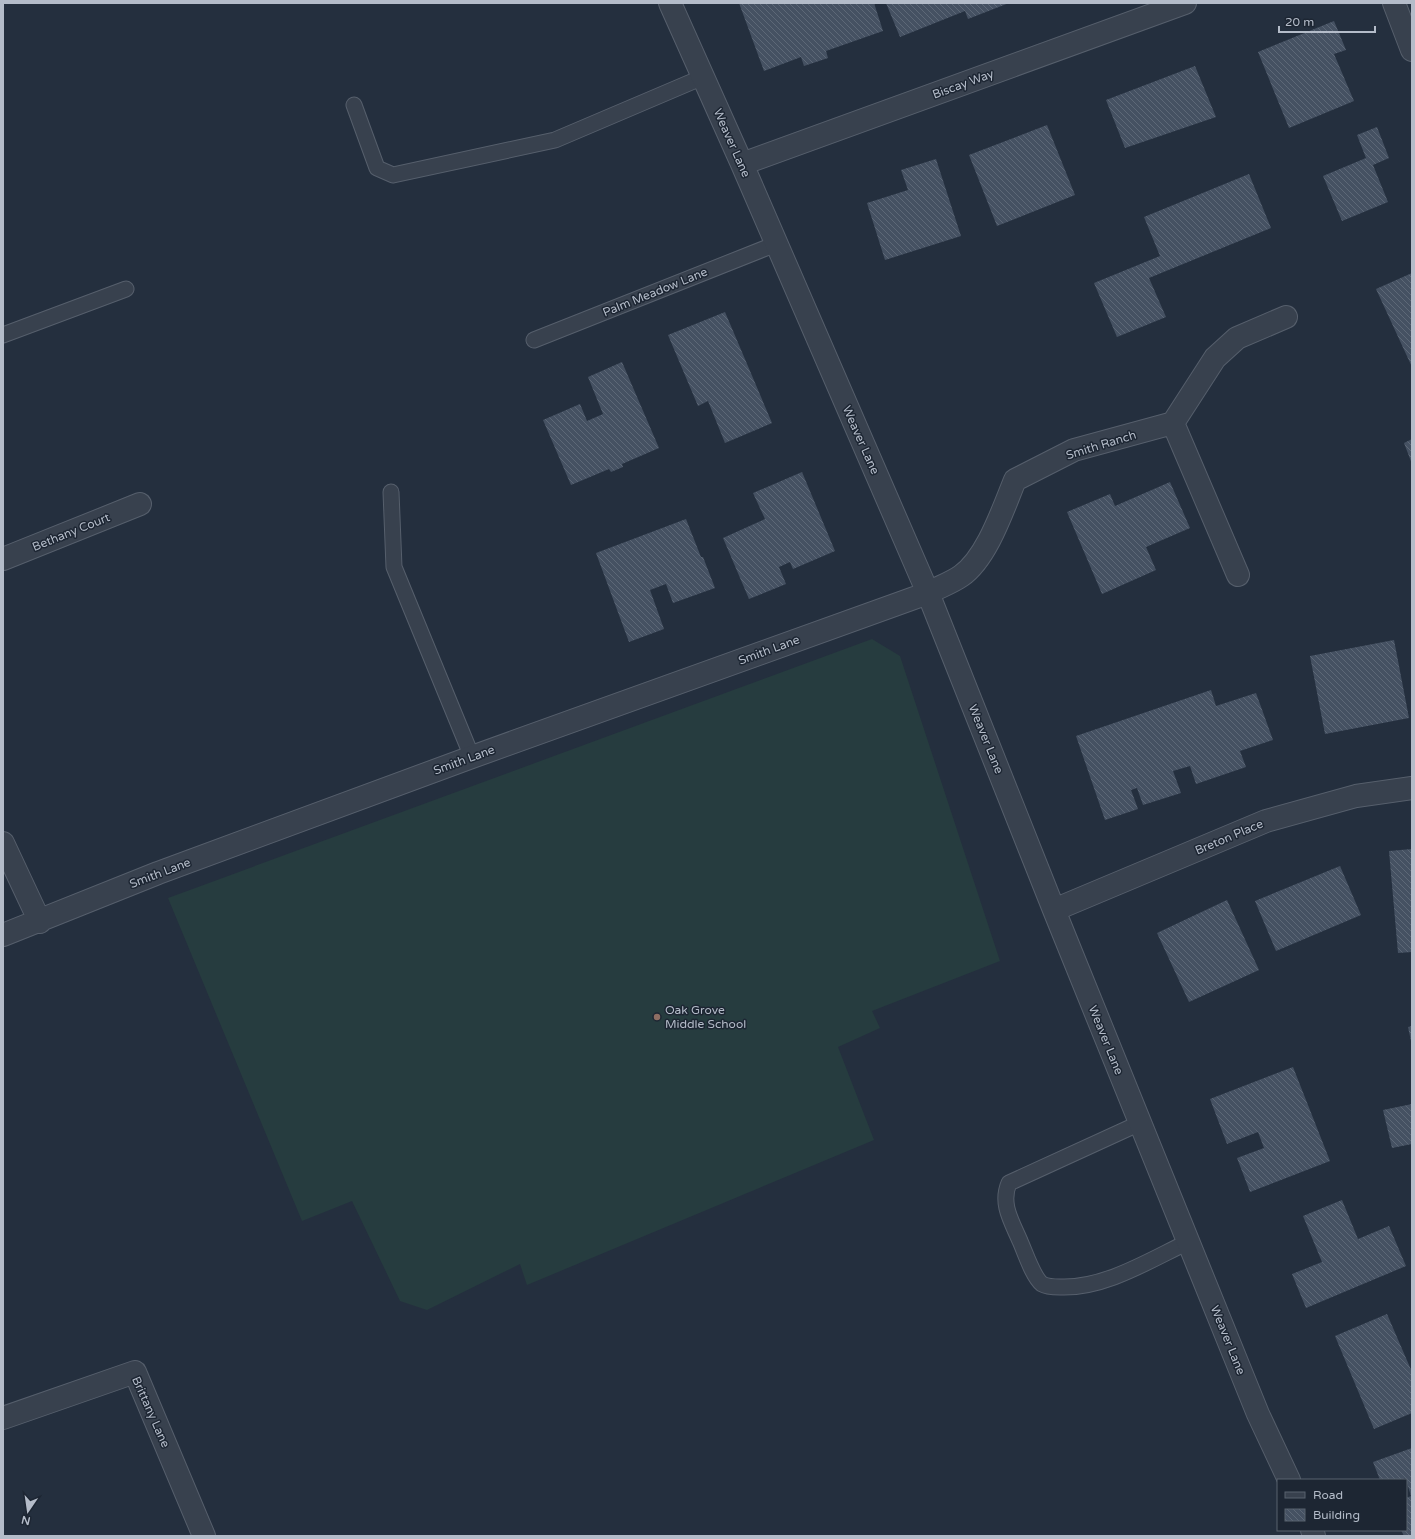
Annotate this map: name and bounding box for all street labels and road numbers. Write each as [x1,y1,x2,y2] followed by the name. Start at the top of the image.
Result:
[930,66,996,102] street label: Biscay Way
[711,107,753,180] street label: Weaver Lane
[601,265,710,319] street label: Palm Meadow Lane
[840,404,882,477] street label: Weaver Lane
[1064,428,1138,462] street label: Smith Ranch
[30,510,112,554] street label: Bethany Court
[736,632,802,668] street label: Smith Lane
[966,702,1006,776] street label: Weaver Lane
[431,742,497,778] street label: Smith Lane
[1193,816,1265,858] street label: Breton Place
[128,855,193,891] street label: Smith Lane
[1086,1003,1126,1077] street label: Weaver Lane
[1208,1303,1248,1377] street label: Weaver Lane
[129,1374,173,1450] street label: Brittany Lane

